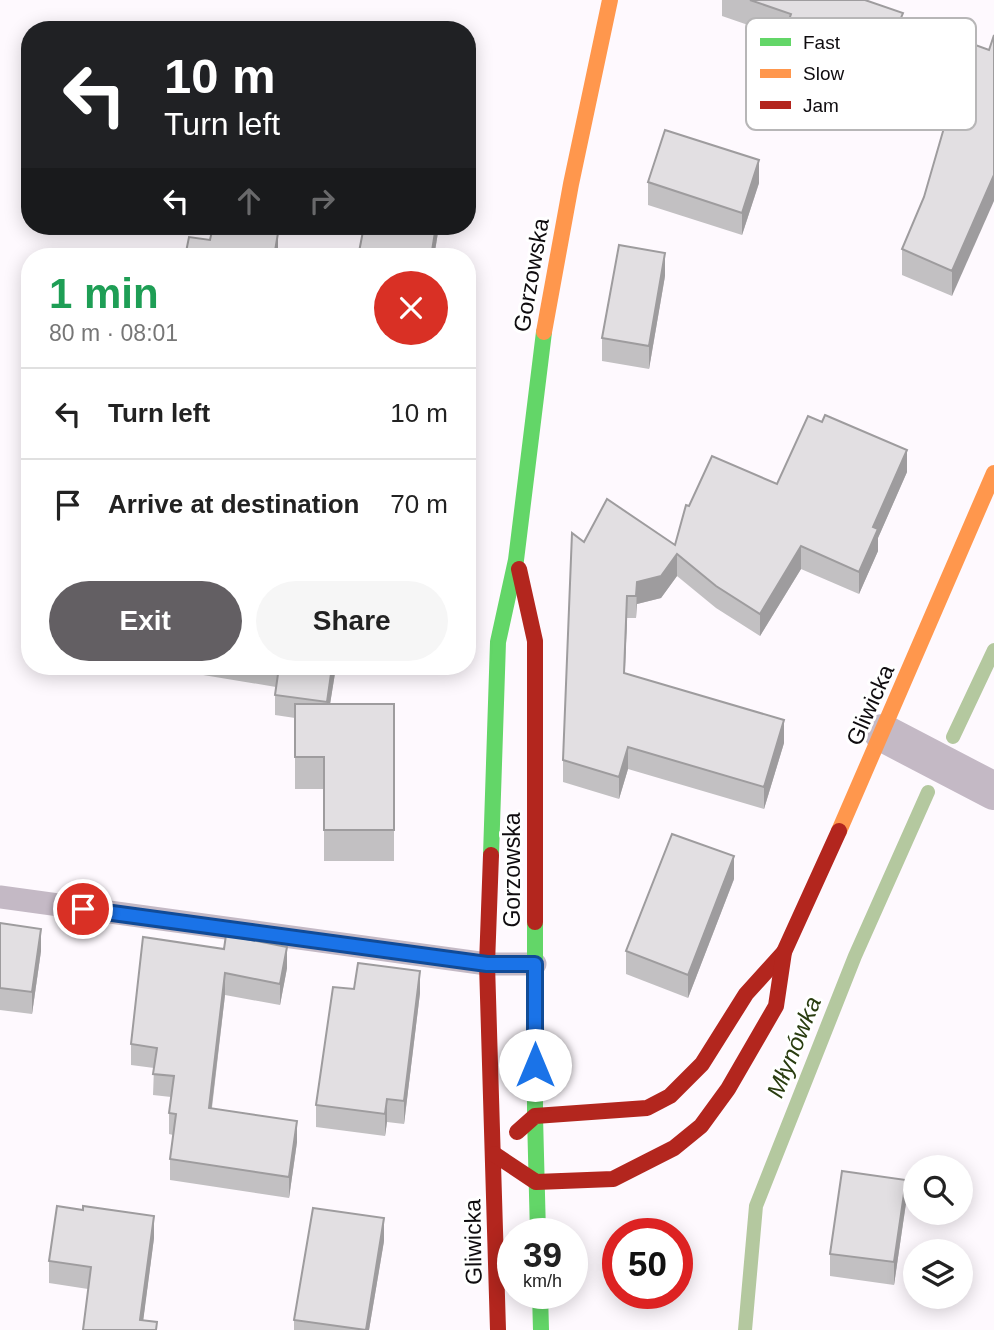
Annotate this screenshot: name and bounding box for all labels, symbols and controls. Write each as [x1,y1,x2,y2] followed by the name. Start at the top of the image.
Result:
[746,18,976,130] legend
[803,32,841,53] text: Fast
[49,49,140,140] icon: left
[164,49,276,103] text: 10 m
[803,63,844,84] text: Slow
[803,95,839,116] text: Jam
[164,106,280,142] text: Turn left
[157,182,195,220] icon: left
[230,182,268,220] icon: ahead
[303,182,341,220] icon: right
[508,216,554,334] street label: Gorzowska
[49,270,159,317] text: 1 min
[374,271,448,345] button: close
[49,320,178,346] text: 80 m · 08:01
[49,395,87,433] icon: left
[108,398,210,428] text: Turn left
[390,398,448,428] text: 10 m
[49,486,87,524] icon: arrive
[108,489,359,519] text: Arrive at destination
[390,489,448,519] text: 70 m
[49,581,242,661] button: Exit
[256,581,448,661] button: Share
[841,660,899,749] street label: Gliwicka
[499,812,525,928] street label: Gorzowska
[53,879,113,939] pin
[64,890,102,928] icon: arrive
[761,992,826,1101] water label: Młynówka
[498,1028,572,1102] position arrow
[903,1155,973,1309] map controls
[903,1155,973,1225] button: search
[459,1199,487,1285] street label: Gliwicka
[602,1218,693,1309] speed limit sign: 50
[523,1235,562,1274] text: 39
[903,1239,973,1309] button: layers
[523,1271,562,1291] text: km/h

